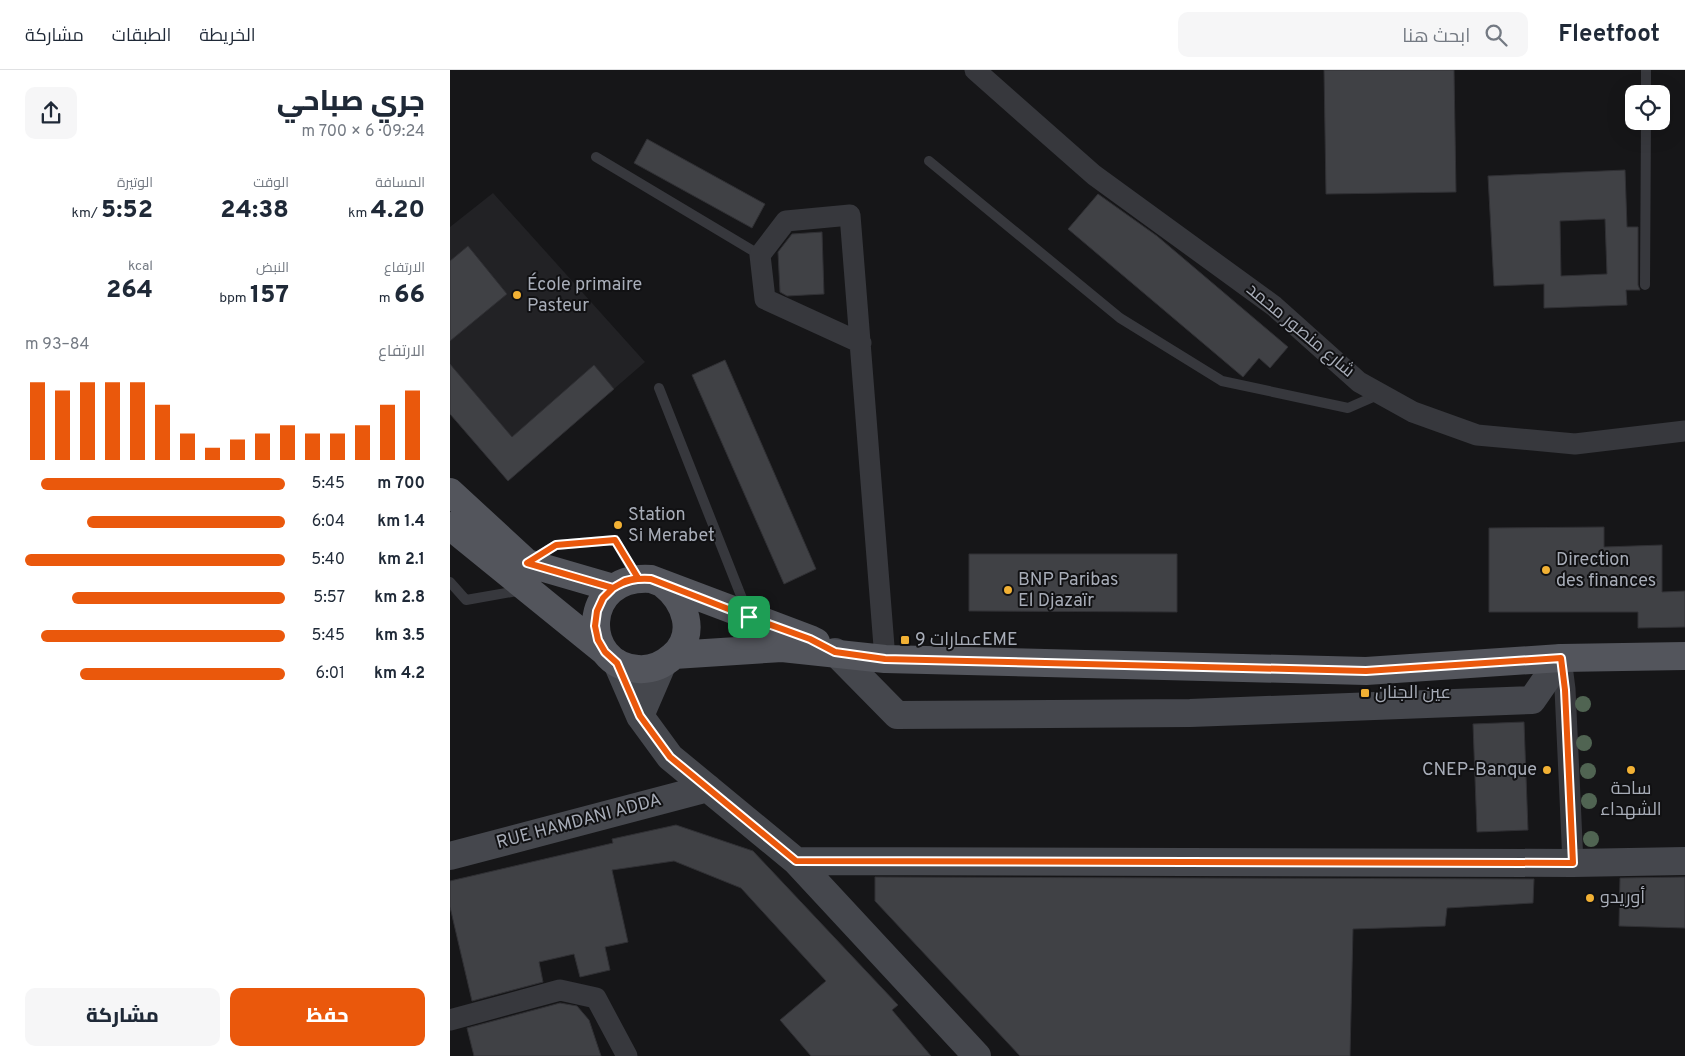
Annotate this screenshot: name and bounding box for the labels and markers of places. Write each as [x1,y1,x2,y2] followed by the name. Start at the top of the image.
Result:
[527,272,642,318] place label: École primaire Pasteur
[511,289,523,301] marker: École primaire Pasteur
[628,504,715,548] place label: Station Si Merabet
[612,519,624,531] marker: Station Si Merabet
[1556,549,1656,593] place label: Direction des finances
[1540,564,1552,576] marker: Direction des finances
[1018,569,1118,613] place label: BNP Paribas El Djazaïr
[1002,584,1014,596] marker: BNP Paribas El Djazaïr
[728,596,770,638] pin
[915,629,1018,652] place label: عمارات 9EME
[899,634,911,646] marker: عمارات 9EME
[1375,682,1451,705] place label: عين الجنان
[1359,687,1371,699] marker: عين الجنان
[1422,759,1537,782] place label: CNEP-Banque
[1541,764,1553,776] marker: CNEP-Banque
[1625,764,1637,776] marker: ساحة الشهداء
[1600,778,1662,822] place label: ساحة الشهداء
[1600,886,1645,910] place label: أوريدو
[1584,892,1596,904] marker: أوريدو

